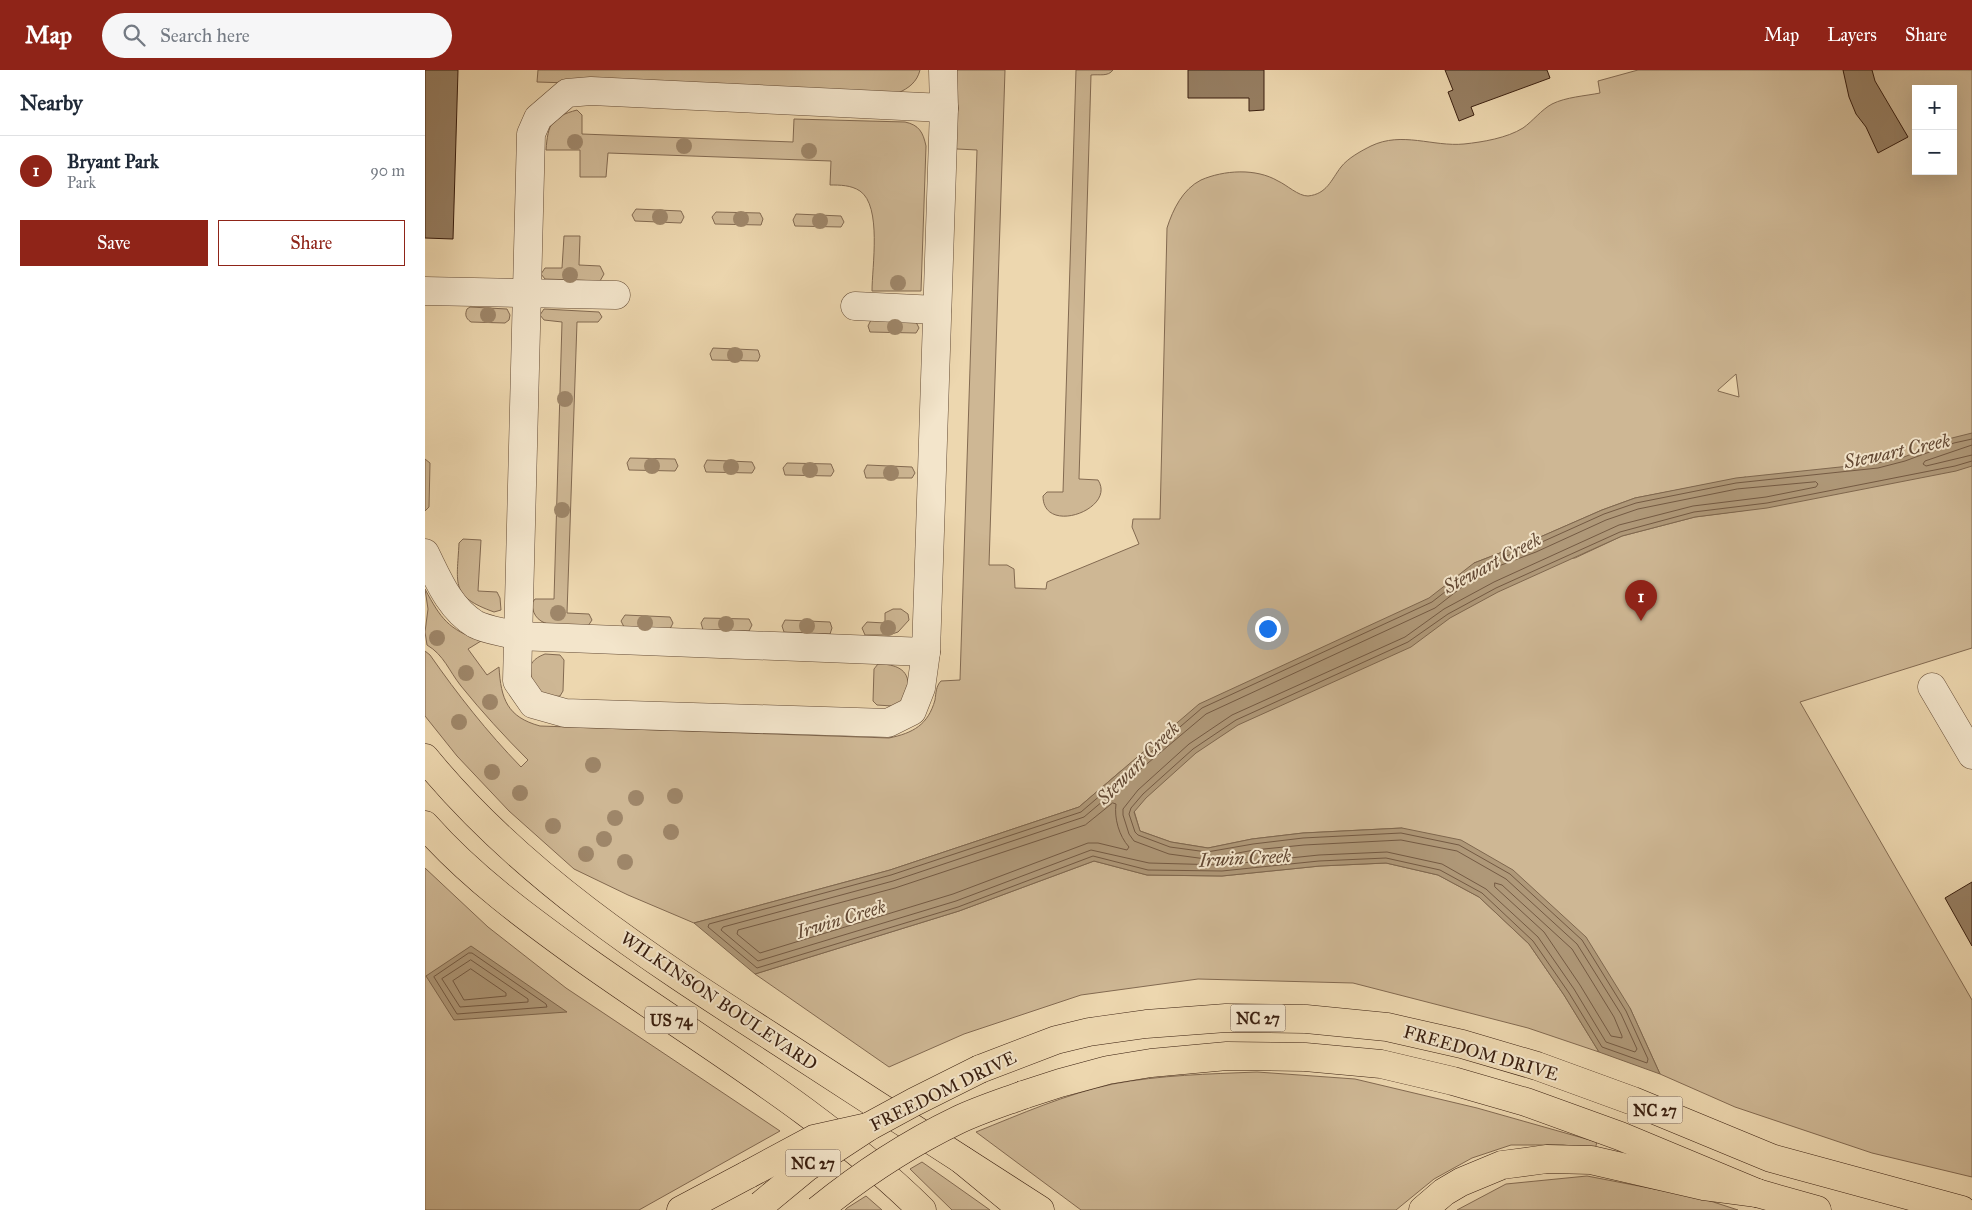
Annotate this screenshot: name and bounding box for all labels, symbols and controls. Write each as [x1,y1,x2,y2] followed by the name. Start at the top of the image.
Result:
[102,13,452,58] search box
[25,20,72,50] text: Map
[120,21,148,49] icon: search
[160,24,250,47] text: Search here
[1764,24,1799,46] text: Map
[1827,24,1877,46] text: Layers
[1905,24,1947,46] text: Share
[1912,85,1957,175] map controls
[1912,85,1957,130] button: +
[20,90,83,116] text: Nearby
[1912,130,1957,175] button: −
[67,150,159,173] text: Bryant Park
[33,161,39,180] text: 1
[370,161,405,180] text: 90 m
[67,173,96,192] text: Park
[20,220,208,266] button: Save
[218,220,405,266] button: Share
[1841,428,1953,474] water label: Stewart Creek
[1438,527,1546,599] water label: Stewart Creek
[1625,580,1657,621] pin: 1
[1255,616,1281,642] your location
[1091,716,1185,810] water label: Stewart Creek
[1197,844,1292,872] water label: Irwin Creek
[792,894,889,944] water label: Irwin Creek
[616,927,822,1075] street label: WILKINSON BOULEVARD
[1231,1004,1285,1031] road number: NC 27
[645,1006,697,1034] road number: US 74
[1401,1020,1561,1086] street label: FREEDOM DRIVE
[866,1046,1020,1136] street label: FREEDOM DRIVE
[1627,1096,1683,1124] road number: NC 27
[785,1150,841,1176] road number: NC 27

